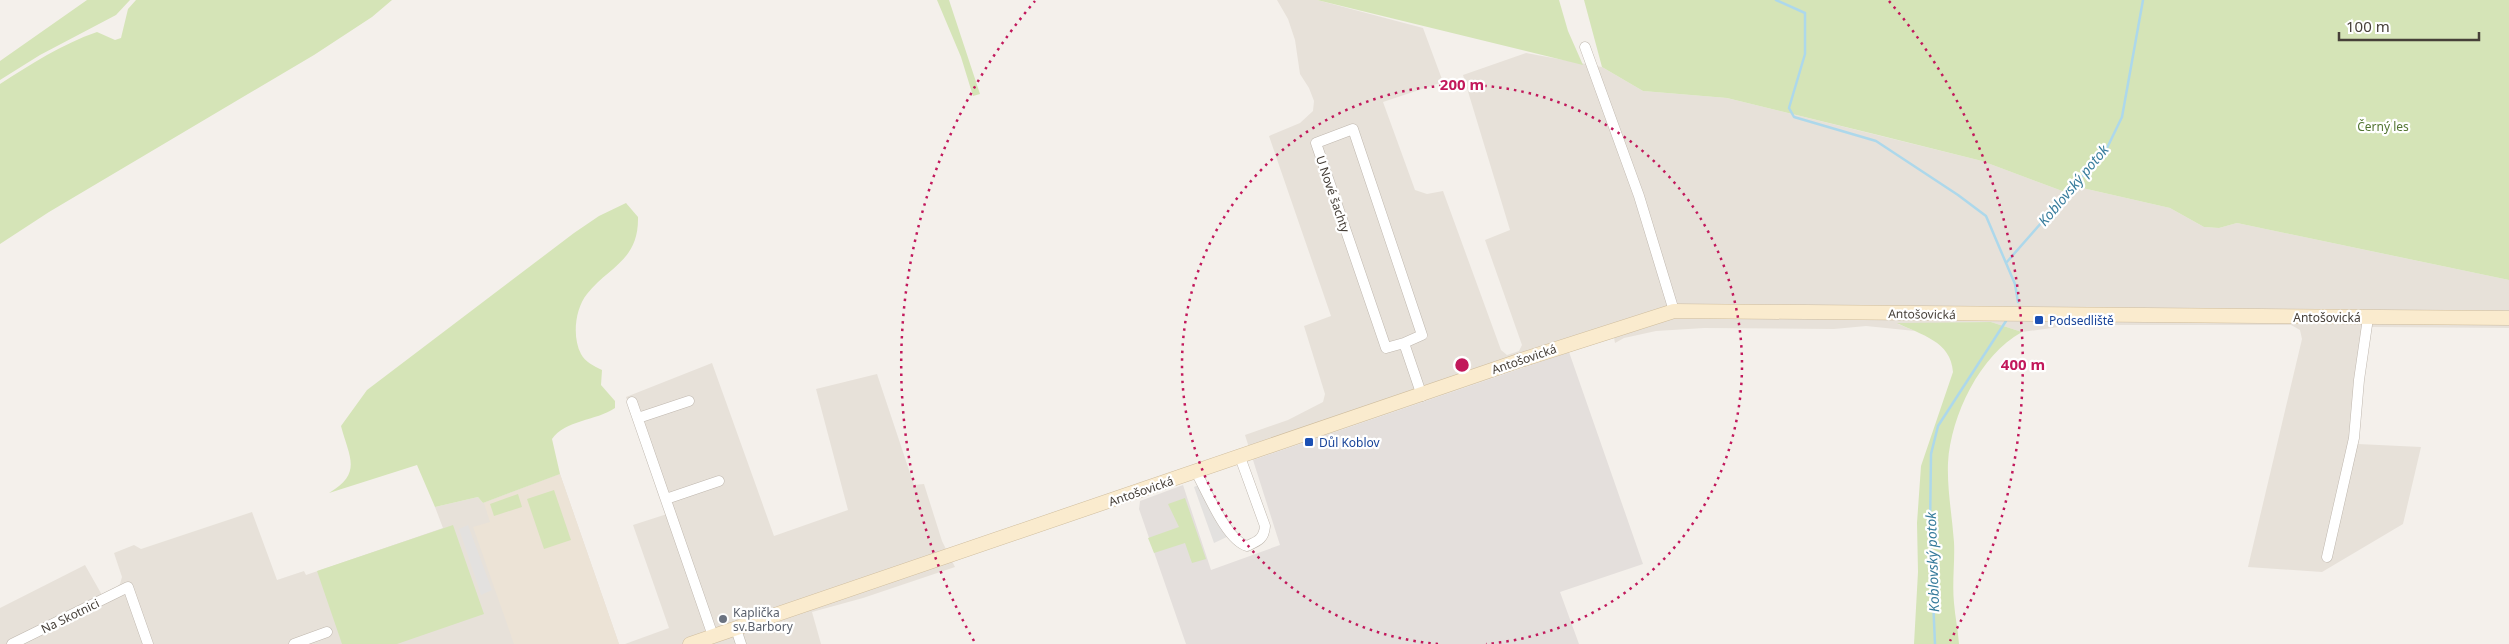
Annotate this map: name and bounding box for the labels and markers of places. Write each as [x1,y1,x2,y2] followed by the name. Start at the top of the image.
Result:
[2049,312,2114,329] place label: Podsedliště
[2033,314,2045,326] marker: Podsedliště
[1453,356,1471,374] centre of rings
[1319,434,1381,451] place label: Důl Koblov
[1303,436,1315,448] marker: Důl Koblov
[733,604,794,635] place label: Kaplička sv.Barbory
[717,613,729,625] marker: Kaplička sv.Barbory

